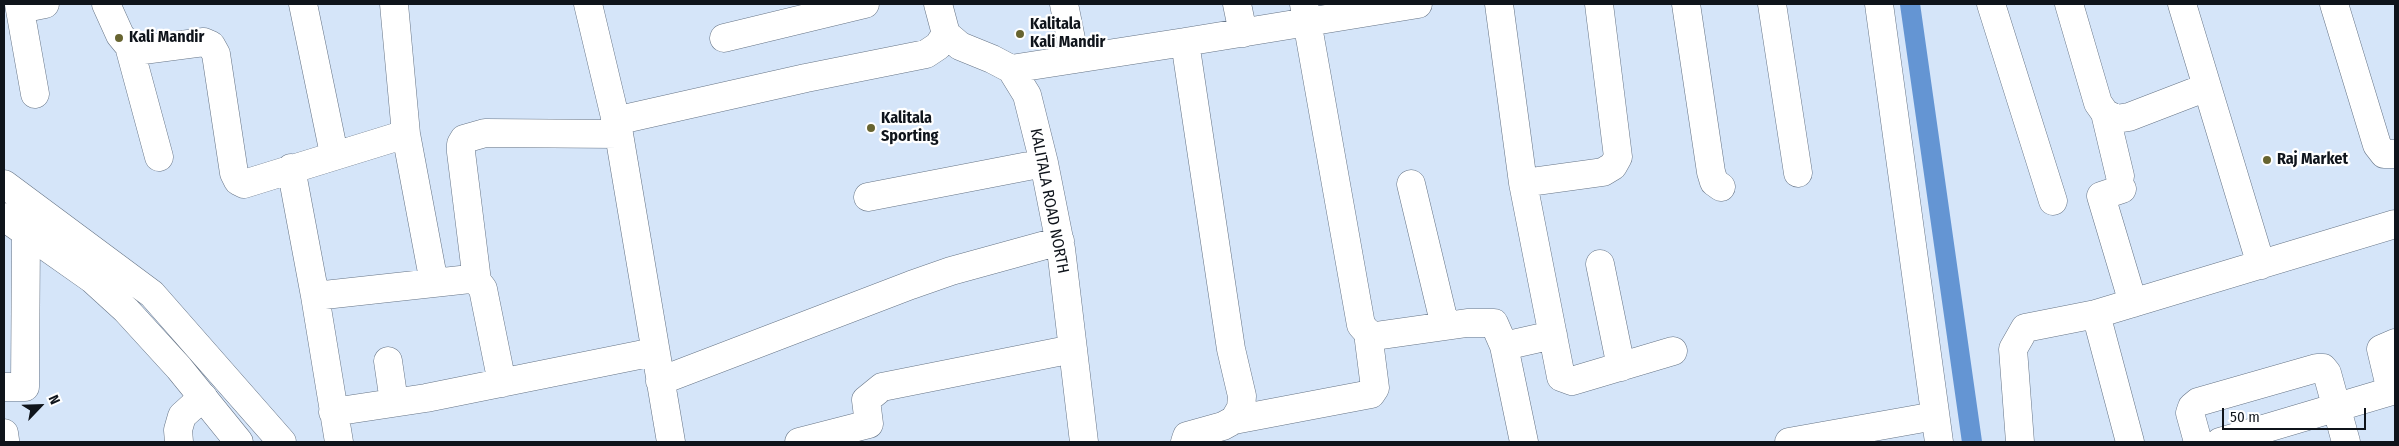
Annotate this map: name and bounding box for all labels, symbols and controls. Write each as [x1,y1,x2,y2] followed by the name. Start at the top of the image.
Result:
[1030,15,1105,53] place label: Kalitala Kali Mandir
[129,28,204,48] place label: Kali Mandir
[1014,28,1026,40] marker: Kalitala Kali Mandir
[113,32,125,44] marker: Kali Mandir
[881,109,939,147] place label: Kalitala Sporting
[865,122,877,134] marker: Kalitala Sporting
[1025,127,1073,275] street label: KALITALA ROAD NORTH
[2277,150,2348,170] place label: Raj Market
[2261,154,2273,166] marker: Raj Market
[15,381,65,431] north arrow
[45,392,64,407] text: N
[2224,398,2368,430] scale bar
[2230,408,2260,426] text: 50 m

